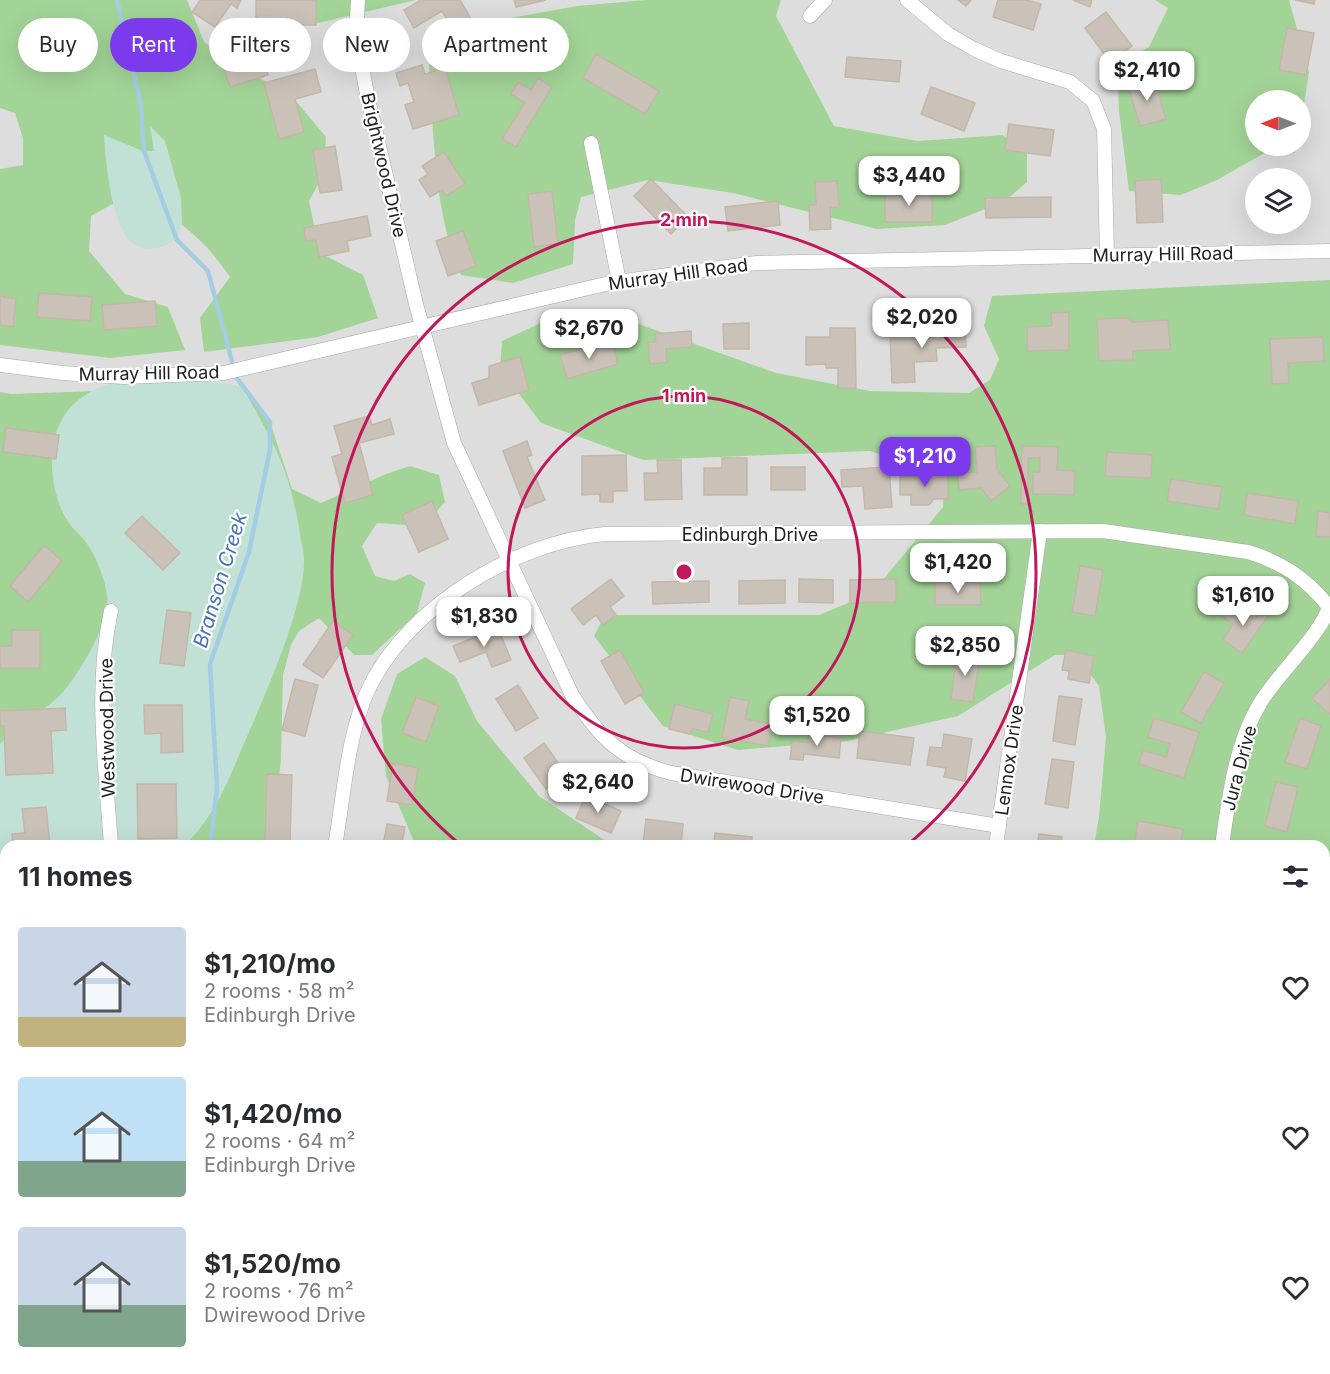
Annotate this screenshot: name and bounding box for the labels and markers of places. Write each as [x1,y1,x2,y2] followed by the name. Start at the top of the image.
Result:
[1098,51,1196,102] pin: $2,410
[860,156,958,207] pin: $3,440
[873,298,971,349] pin: $2,020
[540,309,638,360] pin: $2,670
[876,437,974,488] pin: $1,210
[909,543,1007,594] pin: $1,420
[674,562,694,582] centre of rings
[1194,576,1292,627] pin: $1,610
[435,597,533,648] pin: $1,830
[916,626,1014,677] pin: $2,850
[768,696,866,747] pin: $1,520
[549,763,647,814] pin: $2,640

